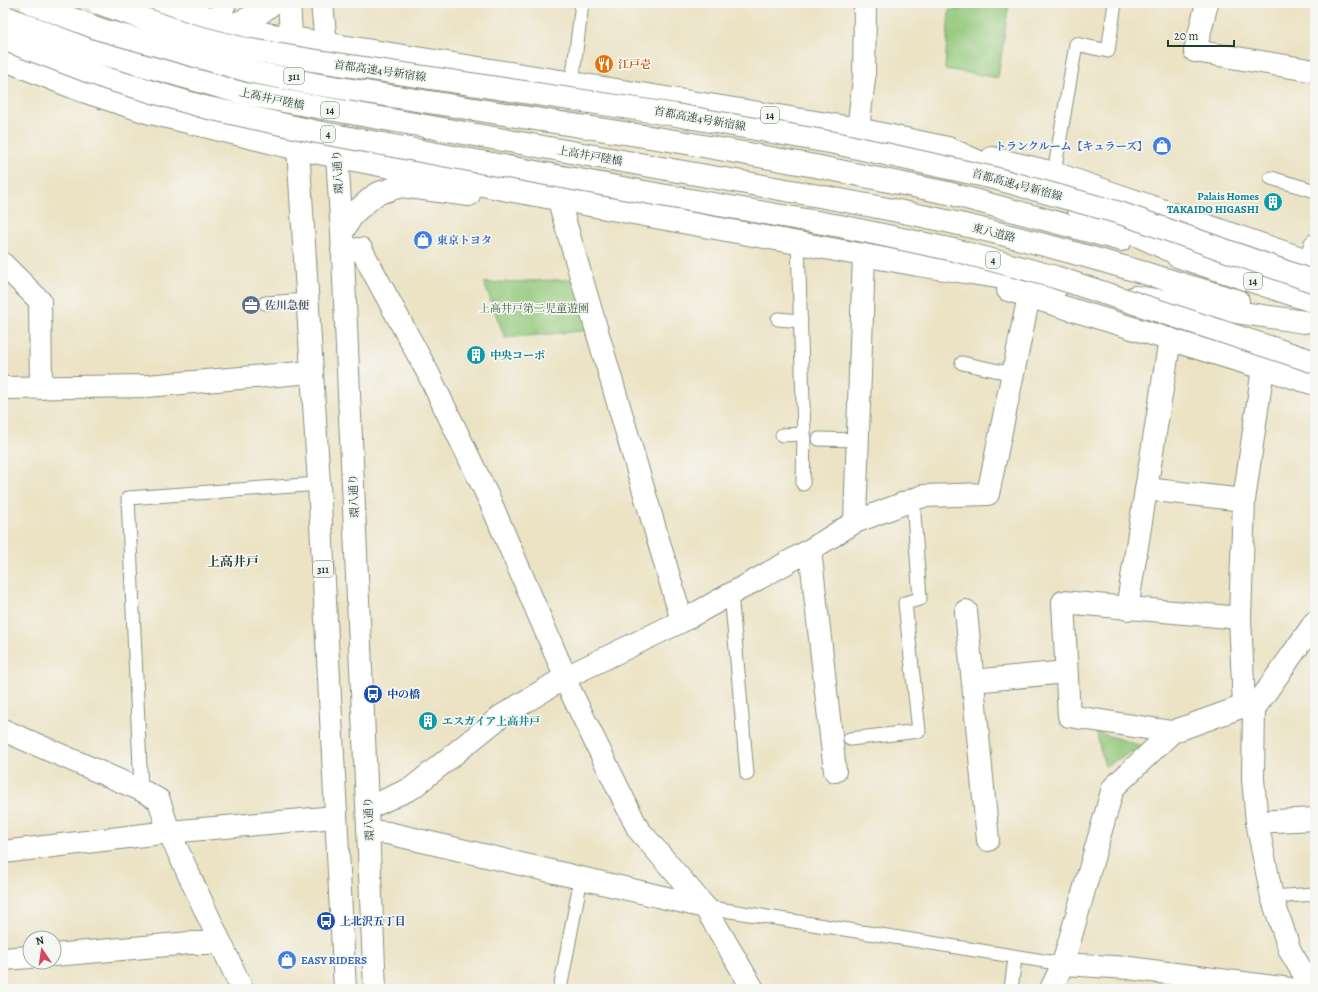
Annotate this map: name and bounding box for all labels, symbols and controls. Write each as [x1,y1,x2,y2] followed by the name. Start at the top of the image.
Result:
[1168,22,1234,48] scale bar
[1174,28,1198,44] text: 20 m
[593,53,615,75] restaurant icon: 江戸壱
[333,57,427,85] street label: 首都高速4号新宿線
[618,57,651,72] place label: 江戸壱
[284,68,304,84] road number: 311
[238,85,306,113] street label: 上高井戸陸橋
[321,102,339,118] road number: 14
[653,104,747,134] street label: 首都高速4号新宿線
[761,107,779,123] road number: 14
[321,126,335,142] road number: 4
[1151,135,1173,157] shop icon: トランクルーム【キュラーズ】
[995,139,1148,154] place label: トランクルーム【キュラーズ】
[556,143,624,169] street label: 上高井戸陸橋
[329,150,347,194] street label: 環八通り
[970,166,1064,204] street label: 首都高速4号新宿線
[1167,189,1260,217] place label: Palais Homes TAKAIDO HIGASHI
[1262,191,1284,213] building icon: Palais Homes TAKAIDO HIGASHI
[971,220,1017,246] street label: 東八道路
[412,229,434,251] shop icon: 東京トヨタ
[437,233,492,248] place label: 東京トヨタ
[986,252,1000,268] road number: 4
[1244,273,1262,289] road number: 14
[240,294,262,316] office icon: 佐川急便
[265,298,309,313] place label: 佐川急便
[479,301,589,316] park label: 上高井戸第二児童遊園
[465,344,487,366] building icon: 中央コーポ
[490,348,545,363] place label: 中央コーポ
[345,474,363,518] street label: 環八通り
[207,553,259,570] district label: 上高井戸
[313,561,333,577] road number: 311
[362,683,384,705] bus stop icon: 中の橋
[387,687,420,702] place label: 中の橋
[417,710,439,732] building icon: エスガイア上高井戸
[442,714,540,729] place label: エスガイア上高井戸
[360,797,378,841] street label: 環八通り
[315,910,337,932] bus stop icon: 上北沢五丁目
[340,914,406,929] place label: 上北沢五丁目
[22,930,62,970] north arrow
[34,933,45,949] text: N
[276,949,298,971] shop icon: EASY RIDERS
[301,953,367,968] place label: EASY RIDERS

